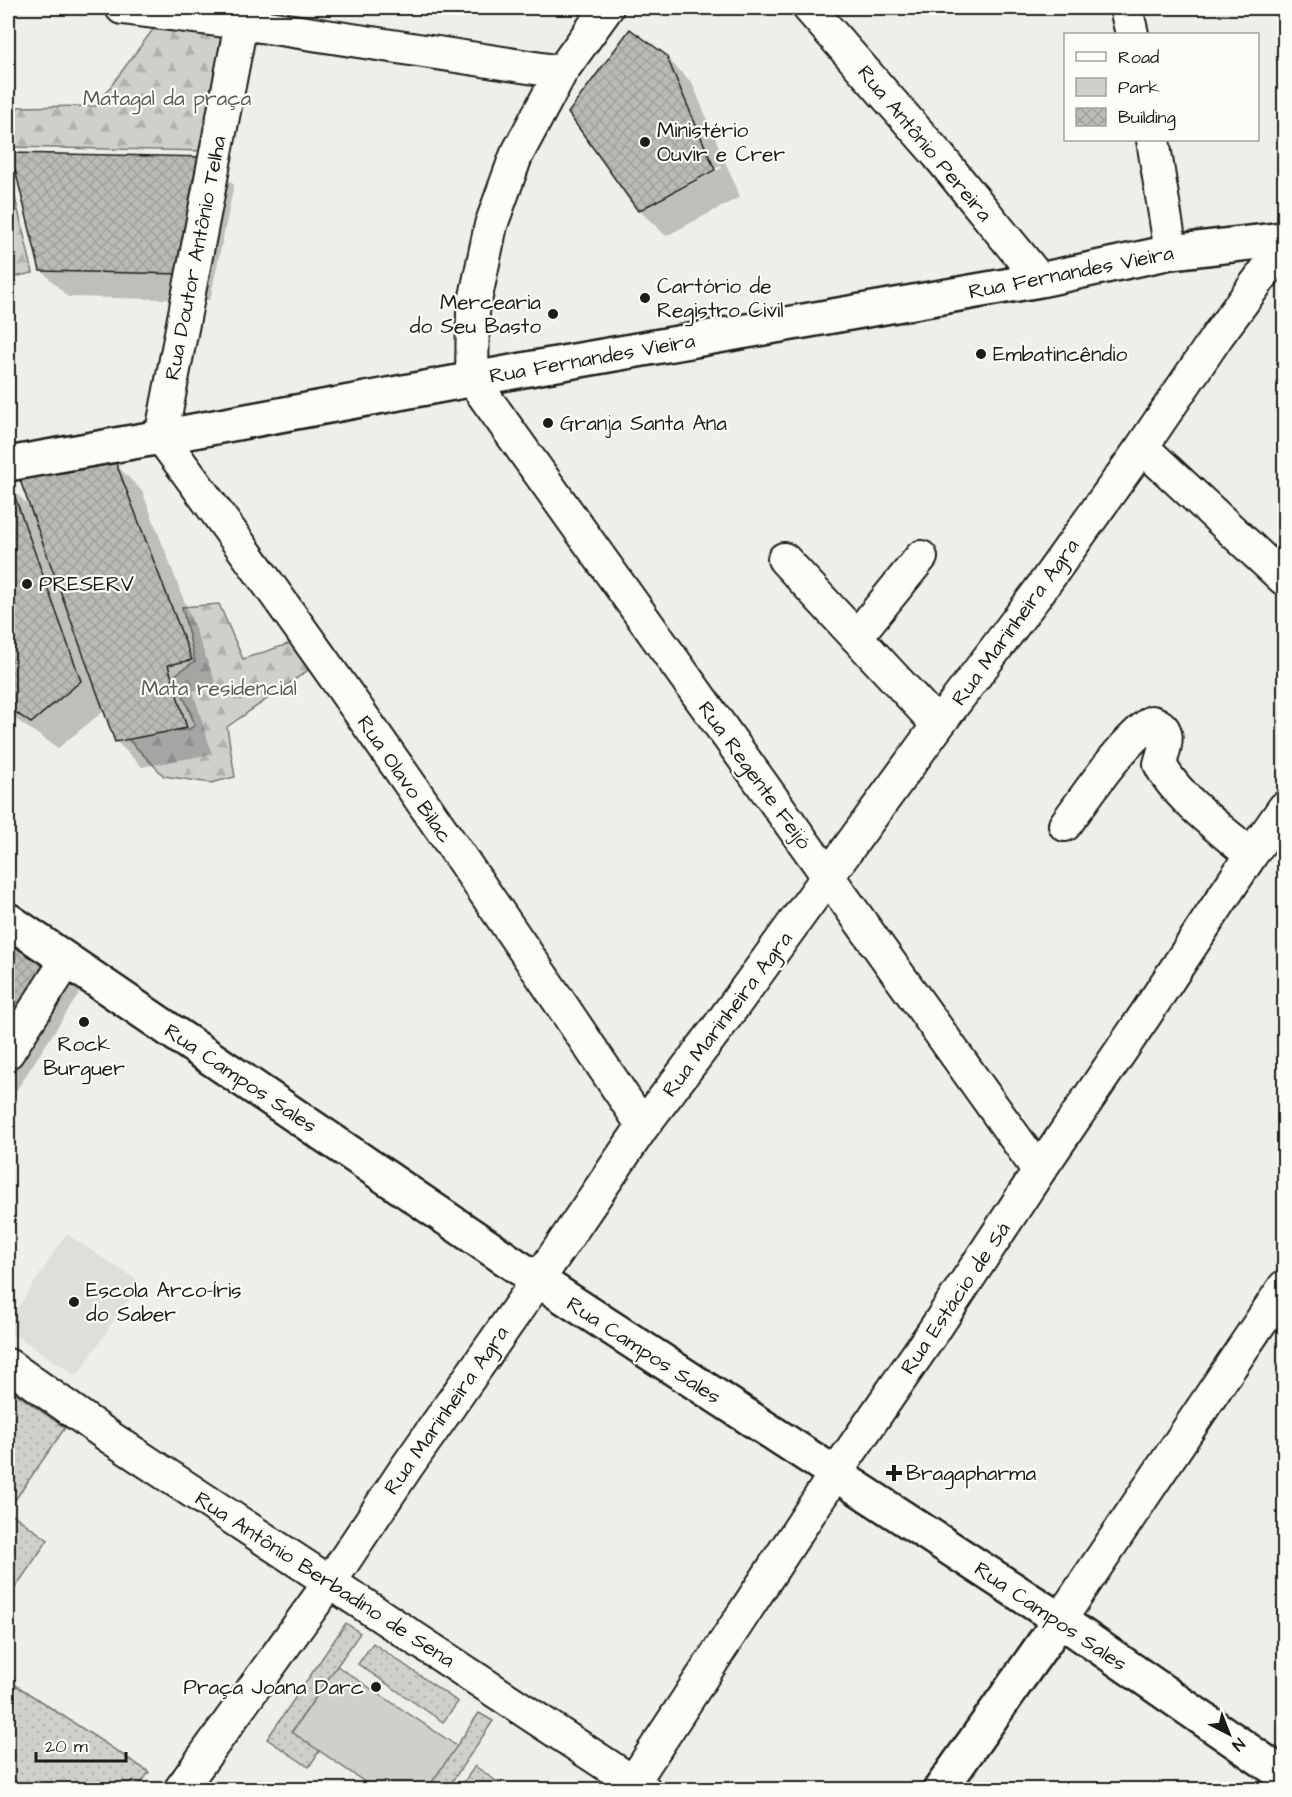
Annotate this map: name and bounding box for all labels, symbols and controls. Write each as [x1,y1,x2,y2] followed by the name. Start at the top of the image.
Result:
[1064,33,1259,141] legend
[1118,45,1159,70] text: Road
[851,59,999,228] street label: Rua Antônio Pereira
[1118,75,1160,100] text: Park
[83,84,251,115] park label: Matagal da praça
[1118,105,1176,131] text: Building
[657,116,785,169] place label: Ministério Ouvir e Crer
[158,133,233,383] street label: Rua Doutor Antônio Telha
[638,135,652,149] marker: Ministério Ouvir e Crer
[966,238,1176,307] street label: Rua Fernandes Vieira
[657,272,784,327] place label: Cartório de Registro Civil
[410,288,541,341] place label: Mercearia do Seu Basto
[638,291,652,305] marker: Cartório de Registro Civil
[546,307,560,321] marker: Mercearia do Seu Basto
[487,326,697,391] street label: Rua Fernandes Vieira
[993,340,1128,369] place label: Embatincêndio
[974,347,988,361] marker: Embatincêndio
[560,409,727,438] place label: Granja Santa Ana
[541,416,555,430] marker: Granja Santa Ana
[945,533,1088,713] street label: Rua Marinheira Agra
[39,570,134,599] place label: PRESERV
[20,577,34,591] marker: PRESERV
[141,674,297,703] park label: Mata residencial
[689,695,818,857] street label: Rua Regente Feijó
[350,710,459,849] street label: Rua Olavo Bilac
[656,925,801,1104] street label: Rua Marinheira Agra
[77,1015,91,1029] marker: Rock Burguer
[158,1016,323,1141] street label: Rua Campos Sales
[43,1030,125,1085] place label: Rock Burguer
[894,1216,1017,1380] street label: Rua Estácio de Sá
[86,1276,242,1329] place label: Escola Arco-Íris do Saber
[560,1290,726,1412] street label: Rua Campos Sales
[67,1295,81,1309] marker: Escola Arco-Íris do Saber
[377,1320,518,1502] street label: Rua Marinheira Agra
[906,1459,1036,1490] place label: Bragapharma
[887,1466,901,1480] marker: Bragapharma
[189,1484,461,1675] street label: Rua Antônio Berbadino de Sena
[968,1554,1133,1679] street label: Rua Campos Sales
[184,1673,364,1702] place label: Praça Joana Darc
[369,1680,383,1694] marker: Praça Joana Darc
[1199,1704,1259,1764] north arrow
[36,1725,126,1763] scale bar
[1227,1733,1249,1756] text: N
[45,1734,88,1759] text: 20 m

